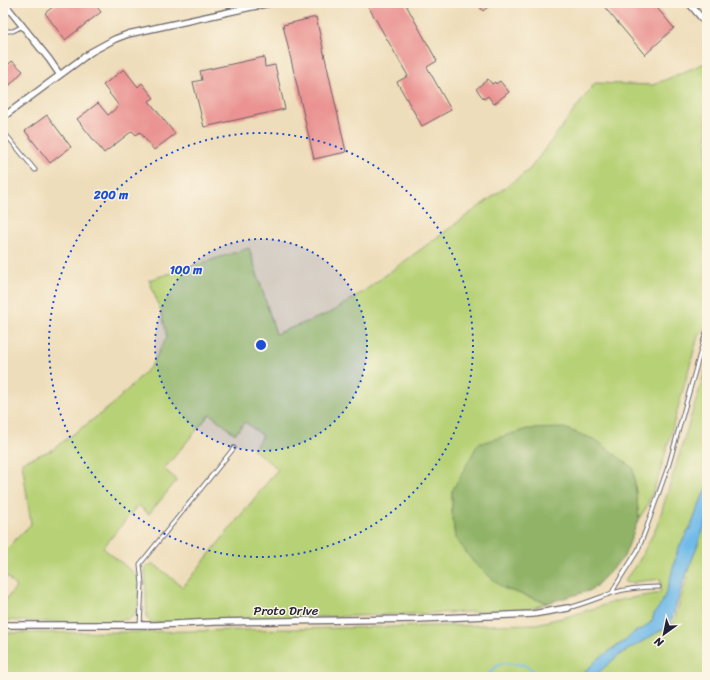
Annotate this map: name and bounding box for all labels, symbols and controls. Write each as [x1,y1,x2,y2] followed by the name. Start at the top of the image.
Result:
[93,184,129,206] text: 200 m
[170,259,203,281] text: 100 m
[254,338,268,352] centre of rings
[254,599,319,622] street label: Proto Drive
[644,614,684,654] north arrow
[650,632,668,653] text: N

